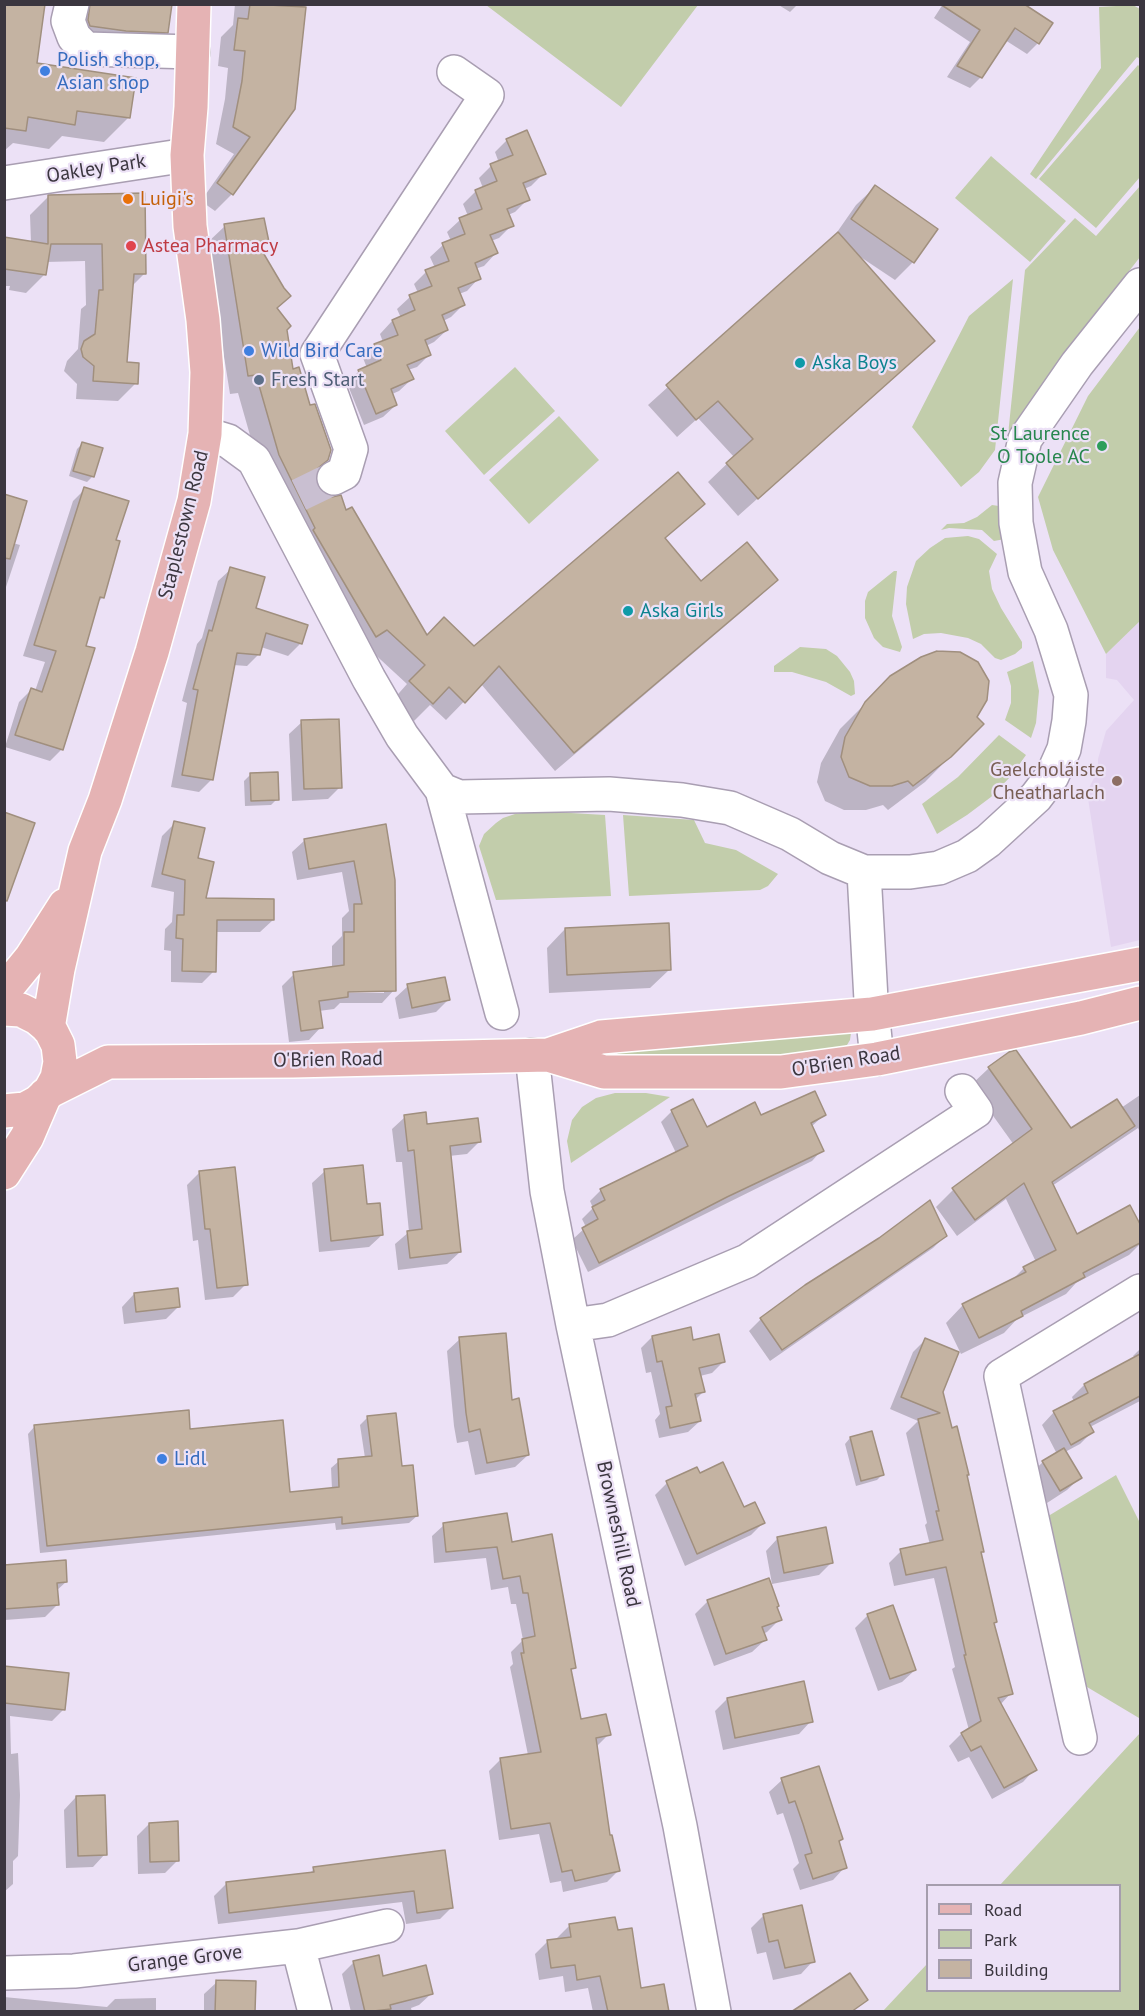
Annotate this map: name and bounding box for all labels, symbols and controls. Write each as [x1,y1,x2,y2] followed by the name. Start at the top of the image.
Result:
[57,48,159,95] place label: Polish shop, Asian shop
[38,64,52,78] marker: Polish shop, Asian shop
[45,149,147,189] street label: Oakley Park
[140,187,194,211] place label: Luigi's
[121,192,135,206] marker: Luigi's
[143,234,278,258] place label: Astea Pharmacy
[124,239,138,253] marker: Astea Pharmacy
[261,339,383,363] place label: Wild Bird Care
[242,344,256,358] marker: Wild Bird Care
[812,351,897,375] place label: Aska Boys
[793,356,807,370] marker: Aska Boys
[271,368,364,392] place label: Fresh Start
[252,373,266,387] marker: Fresh Start
[990,422,1090,469] place label: St Laurence O Toole AC
[1095,439,1109,453] marker: St Laurence O Toole AC
[154,448,214,602] street label: Staplestown Road
[640,599,724,623] place label: Aska Girls
[621,604,635,618] marker: Aska Girls
[990,758,1105,805] place label: Gaelcholáiste Cheatharlach
[1110,774,1124,788] marker: Gaelcholáiste Cheatharlach
[790,1042,902,1082] street label: O'Brien Road
[273,1047,383,1073] street label: O'Brien Road
[174,1447,206,1471] place label: Lidl
[155,1452,169,1466] marker: Lidl
[591,1459,645,1609] street label: Browneshill Road
[926,1884,1121,1992] legend
[984,1898,1022,1921] text: Road
[984,1928,1017,1951] text: Park
[126,1940,244,1978] street label: Grange Grove
[984,1958,1048,1981] text: Building

